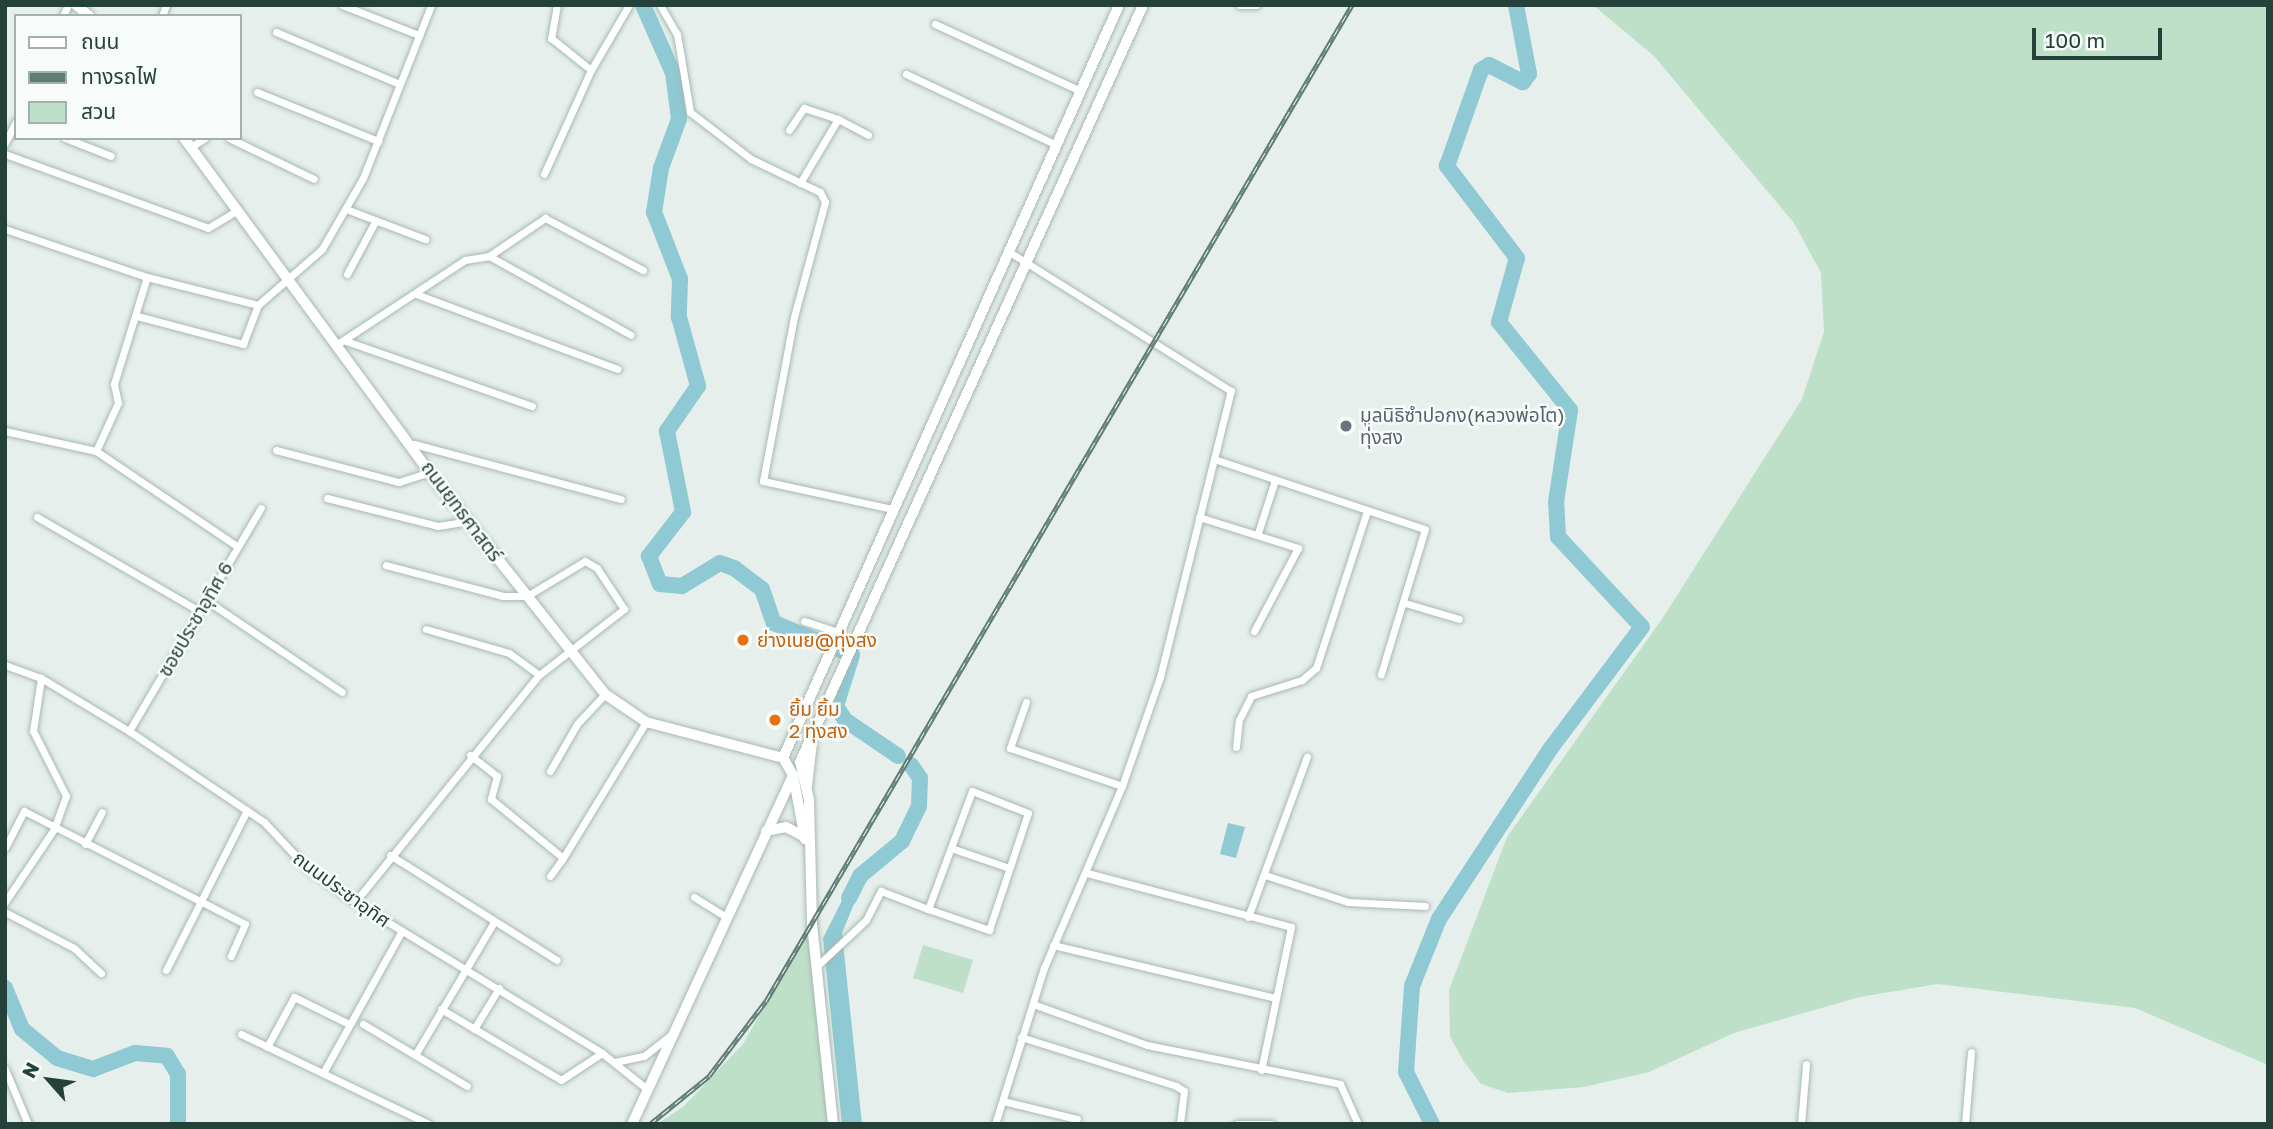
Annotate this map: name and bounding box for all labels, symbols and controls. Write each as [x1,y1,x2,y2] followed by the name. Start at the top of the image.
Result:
[14,14,242,140] legend
[2035,14,2164,58] scale bar
[2045,27,2105,53] text: 100 m
[81,28,119,54] text: ถนน
[81,63,157,89] text: ทางรถไฟ
[81,98,116,124] text: สวน
[1360,404,1565,448] place label: มูลนิธิซำปอกง(หลวงพ่อโต) ทุ่งสง
[1338,418,1354,434] marker: มูลนิธิซำปอกง(หลวงพ่อโต) ทุ่งสง
[417,456,507,566] street label: ถนนยุทธศาสตร์
[153,558,237,680] street label: ซอยประชาอุทิศ 6
[757,629,877,651] place label: ย่างเนย@ทุ่งสง
[735,632,751,648] marker: ย่างเนย@ทุ่งสง
[789,698,848,742] place label: ยิ้ม ยิ้ม 2 ทุ่งสง
[767,712,783,728] marker: ยิ้ม ยิ้ม 2 ทุ่งสง
[289,846,395,932] street label: ถนนประชาอุทิศ
[14,1045,84,1115] north arrow
[16,1058,44,1082] text: N

